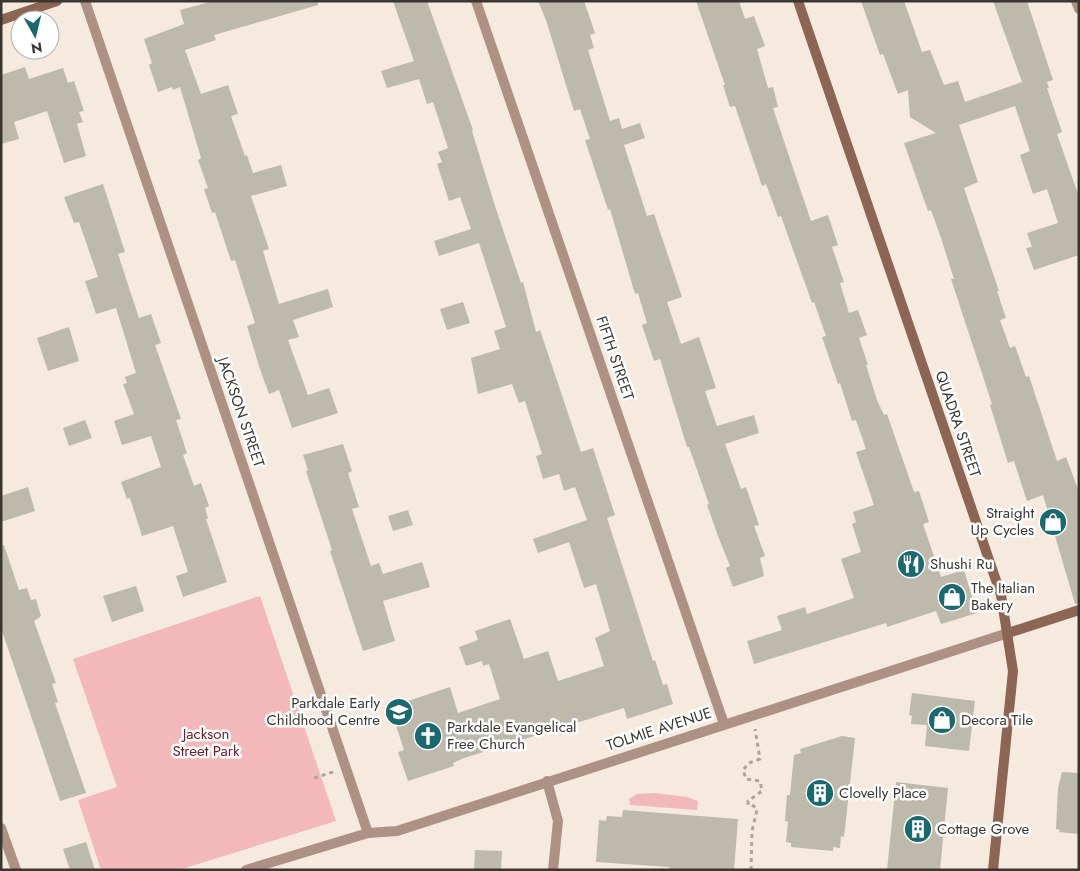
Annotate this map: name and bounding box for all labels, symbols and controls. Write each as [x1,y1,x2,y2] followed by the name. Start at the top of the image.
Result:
[10,10,60,60] north arrow
[30,37,44,59] text: N
[590,313,640,403] street label: FIFTH STREET
[211,352,270,470] street label: JACKSON STREET
[929,368,987,480] street label: QUADRA STREET
[971,502,1034,541] place label: Straight Up Cycles
[1038,507,1068,537] shop icon: Straight Up Cycles
[896,549,926,579] restaurant icon: Shushi Ru
[930,553,993,575] place label: Shushi Ru
[971,577,1035,616] place label: The Italian Bakery
[937,582,967,612] shop icon: The Italian Bakery
[267,692,380,731] place label: Parkdale Early Childhood Centre
[384,697,414,727] school or university icon: Parkdale Early Childhood Centre
[604,702,714,756] street label: TOLMIE AVENUE
[927,705,957,735] shop icon: Decora Tile
[961,709,1033,731] place label: Decora Tile
[447,716,577,755] place label: Parkdale Evangelical Free Church
[413,721,443,751] church icon: Parkdale Evangelical Free Church
[172,723,240,762] park label: Jackson Street Park
[805,778,835,808] building icon: Clovelly Place
[839,782,927,804] place label: Clovelly Place
[903,814,933,844] building icon: Cottage Grove
[937,818,1030,840] place label: Cottage Grove

